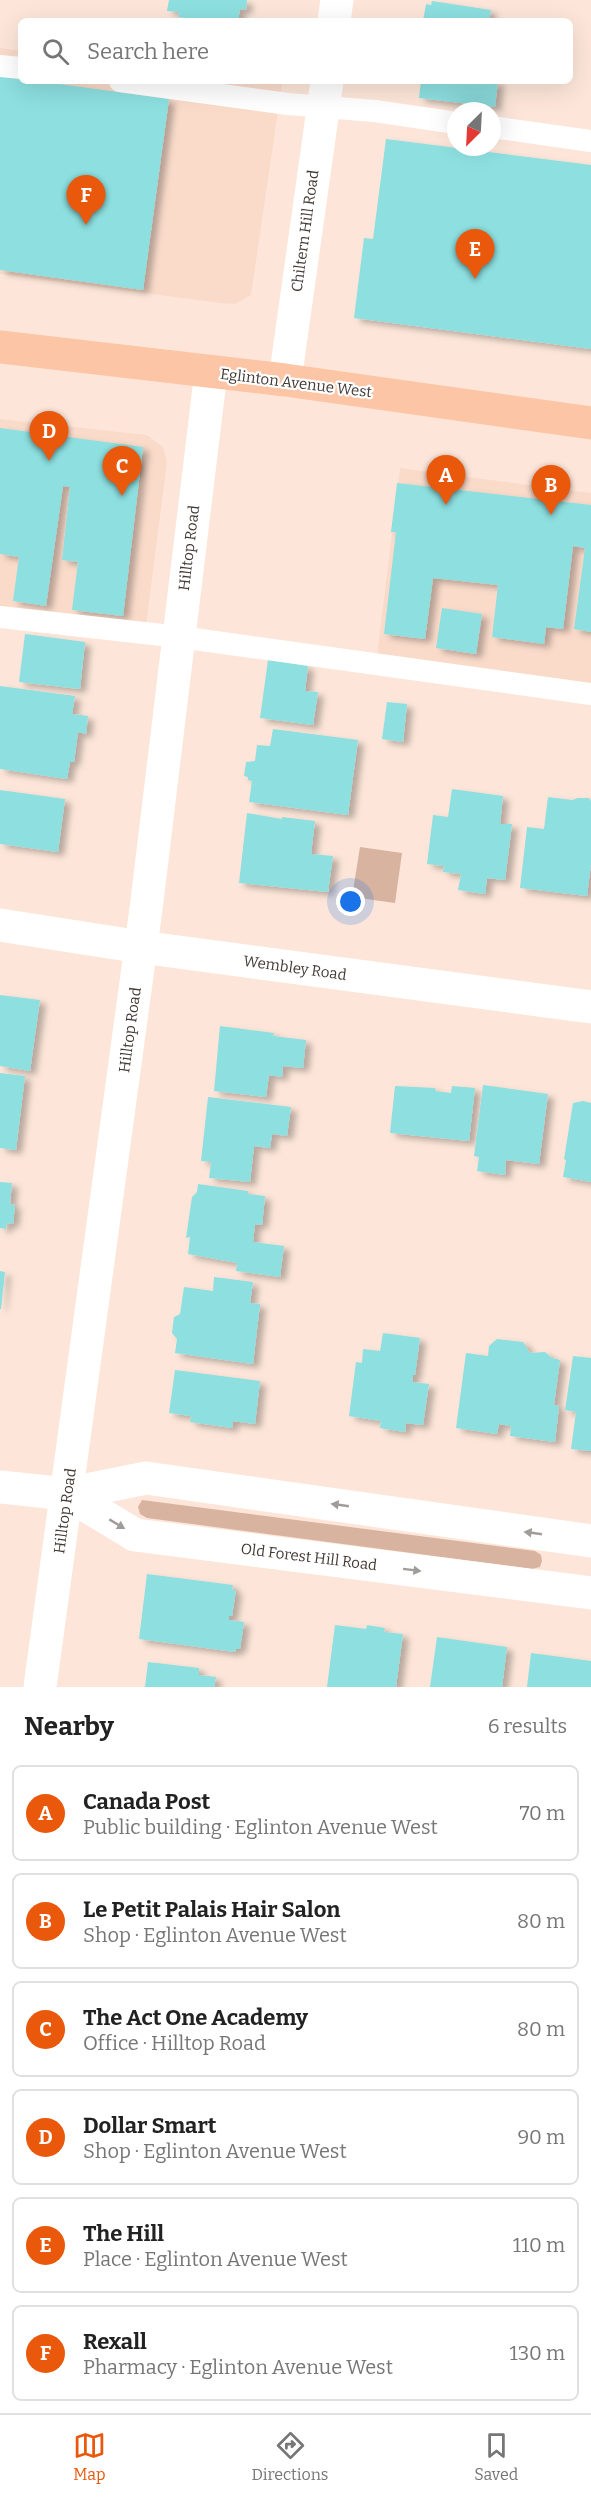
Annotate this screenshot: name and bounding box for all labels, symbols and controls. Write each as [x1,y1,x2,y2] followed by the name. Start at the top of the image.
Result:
[18,18,573,84] search box
[39,35,72,68] icon: search
[87,38,209,65] text: Search here
[447,102,501,156] north arrow
[288,169,322,293] street label: Chiltern Hill Road
[66,176,106,225] pin: F
[456,230,494,279] pin: E
[219,365,373,401] street label: Eglinton Avenue West
[29,412,68,461] pin: D
[102,446,142,496] pin: C
[426,456,466,505] pin: A
[532,466,570,515] pin: B
[175,504,203,592] street label: Hilltop Road
[336,887,365,916] your location
[242,952,348,984] street label: Wembley Road
[115,986,145,1074] street label: Hilltop Road
[50,1467,80,1555] street label: Hilltop Road
[331,1500,350,1509] one-way arrow
[109,1519,126,1529] one-way arrow
[523,1528,542,1537] one-way arrow
[240,1540,378,1574] street label: Old Forest Hill Road
[403,1565,422,1574] one-way arrow
[24,1711,114,1742] text: Nearby
[488,1714,567,1738] text: 6 results
[83,1788,210,1815] text: Canada Post
[38,1801,53,1825] text: A
[519,1801,565,1825] text: 70 m
[83,1815,438,1839] text: Public building · Eglinton Avenue West
[83,1896,341,1923] text: Le Petit Palais Hair Salon
[39,1909,52,1933] text: B
[517,1909,565,1933] text: 80 m
[83,1923,347,1947] text: Shop · Eglinton Avenue West
[83,2004,308,2031] text: The Act One Academy
[39,2017,52,2041] text: C
[517,2017,565,2041] text: 80 m
[83,2031,266,2055] text: Office · Hilltop Road
[83,2112,217,2139] text: Dollar Smart
[38,2125,53,2149] text: D
[517,2125,565,2149] text: 90 m
[83,2139,347,2163] text: Shop · Eglinton Avenue West
[83,2220,164,2247] text: The Hill
[39,2233,52,2257] text: E
[513,2233,565,2257] text: 110 m
[83,2247,348,2271] text: Place · Eglinton Avenue West
[83,2328,147,2355] text: Rexall
[40,2341,51,2365] text: F
[510,2341,565,2365] text: 130 m
[83,2355,393,2379] text: Pharmacy · Eglinton Avenue West
[73,2429,106,2484] tab: Map
[252,2429,329,2484] tab: Directions
[474,2429,518,2484] tab: Saved

